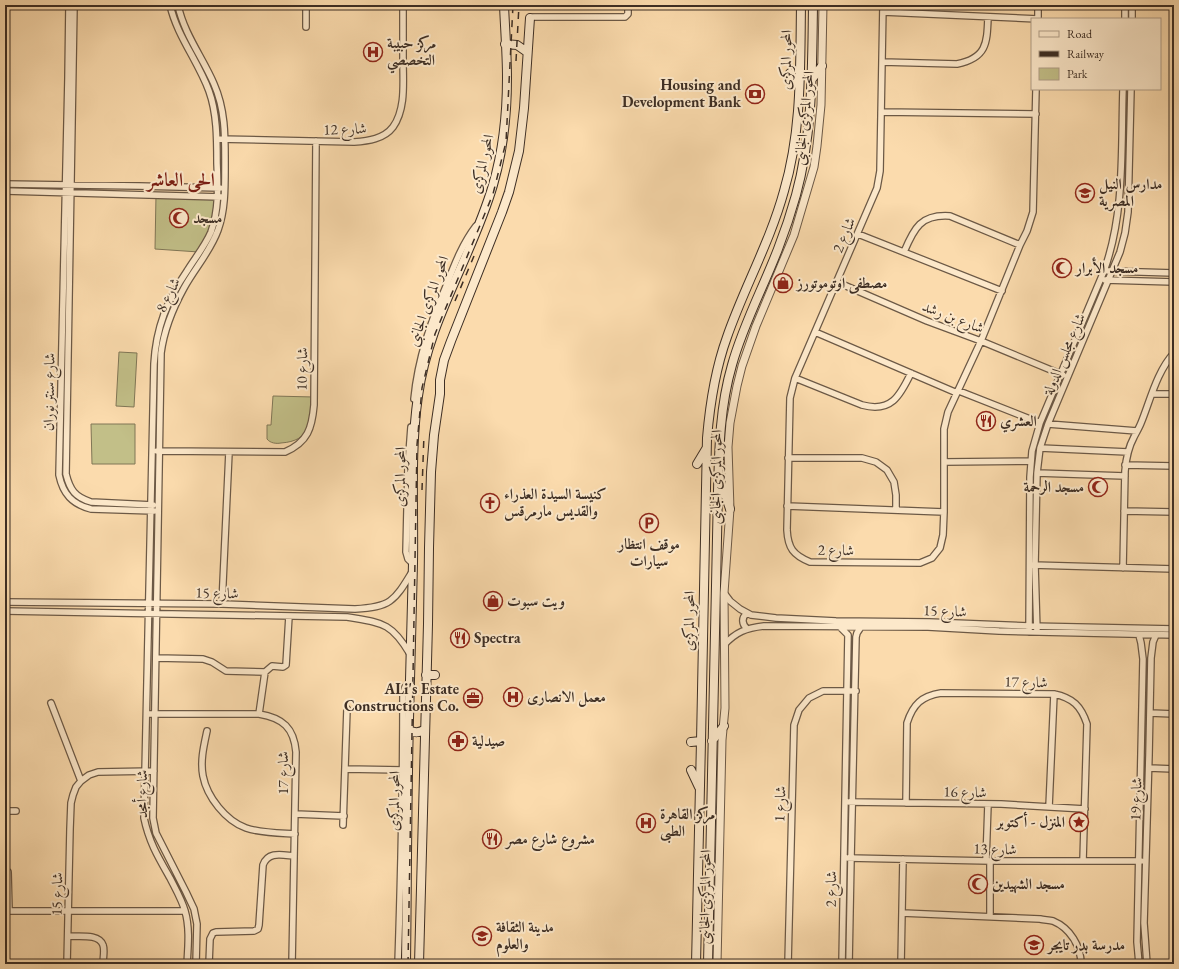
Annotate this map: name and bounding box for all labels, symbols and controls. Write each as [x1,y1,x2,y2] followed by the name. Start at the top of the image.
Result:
[1031,18,1161,90] legend
[1067,26,1093,42] text: Road
[775,30,797,90] street label: المحور المركزى
[387,33,436,74] place label: مركز حبيبة التخصصي
[362,41,384,63] hospital icon: مركز حبيبة التخصصي
[1067,46,1105,62] text: Railway
[1067,66,1088,82] text: Park
[789,70,820,166] street label: المحور المركزى الجانبى
[622,75,742,111] place label: Housing and Development Bank
[744,83,766,105] bank icon: Housing and Development Bank
[323,118,367,143] street label: شارع 12
[465,132,499,196] street label: المحور المركزى
[145,167,215,193] district label: الحى العاشر
[1099,174,1163,212] place label: مدارس النيل المصرية
[1074,182,1096,204] school or university icon: مدارس النيل المصرية
[168,207,190,229] mosque icon: مسجد
[193,208,223,227] place label: مسجد
[828,214,863,257] street label: شارع 2
[402,253,455,349] street label: المحور المركزى الجانبى
[1051,257,1073,279] mosque icon: مسجد الأبرار
[1074,257,1139,277] place label: مسجد الأبرار
[772,272,794,294] shop icon: مصطفى اوتوموتورز
[795,273,887,294] place label: مصطفى اوتوموتورز
[151,274,188,317] street label: شارع 8
[918,296,987,341] street label: شارع بن رشد
[1037,310,1093,400] street label: شارع مجلس الدولة
[292,347,315,391] street label: شارع 10
[38,353,63,431] street label: شارع سنتر نوران
[975,410,997,432] restaurant icon: العشري
[1000,411,1037,433] place label: العشري
[705,429,728,525] street label: المحور المركزى الجانبى
[389,447,411,507] street label: المحور المركزى
[1087,476,1109,498] mosque icon: مسجد الرحمة
[1024,477,1084,496] place label: مسجد الرحمة
[504,484,607,521] place label: كنيسة السيدة العذراء والقديس مارمرقس
[479,492,501,514] church icon: كنيسة السيدة العذراء والقديس مارمرقس
[638,512,660,534] parking icon: موقف انتظار سيارات
[616,534,680,570] place label: موقف انتظار سيارات
[818,540,854,563] street label: شارع 2
[195,583,239,606] street label: شارع 15
[482,590,504,612] shop icon: ويت سبوت
[507,591,565,611] place label: ويت سبوت
[678,591,700,651] street label: المحور المركزى
[923,600,967,625] street label: شارع 15
[449,627,471,649] restaurant icon: Spectra
[474,628,521,647] place label: Spectra
[1004,672,1048,695] street label: شارع 17
[344,679,459,715] place label: ALi's Estate Constructions Co.
[502,686,524,708] hospital icon: معمل الانصارى
[462,687,484,709] office icon: ALi's Estate Constructions Co.
[527,687,606,708] place label: معمل الانصارى
[447,730,469,752] pharmacy icon: صيدلية
[472,731,505,750] place label: صيدلية
[273,751,296,795] street label: شارع 17
[131,770,155,818] street label: شارع أمجد
[383,771,405,831] street label: المحور المركزى
[1125,777,1150,821] street label: شارع 19
[943,782,987,805] street label: شارع 16
[769,786,794,823] street label: شارع 1
[660,804,715,844] place label: مركز القاهرة الطبى
[995,811,1065,831] place label: المنزل - أكتوبر
[1068,811,1090,833] place icon: المنزل - أكتوبر
[635,812,657,834] hospital icon: مركز القاهرة الطبى
[481,828,503,850] restaurant icon: مشروع شارع مصر
[504,829,595,851] place label: مشروع شارع مصر
[973,839,1017,862] street label: شارع 13
[694,849,717,945] street label: المحور المركزى الجانبى
[821,871,844,907] street label: شارع 2
[47,872,70,916] street label: شارع 15
[967,873,989,895] mosque icon: مسجد الشهيدين
[992,874,1065,894] place label: مسجد الشهيدين
[496,917,554,957] place label: مدينة الثقافة والعلوم
[471,925,493,947] school or university icon: مدينة الثقافة والعلوم
[1023,934,1045,956] school or university icon: مدرسة بدر تايجر
[1046,935,1125,955] place label: مدرسة بدر تايجر

